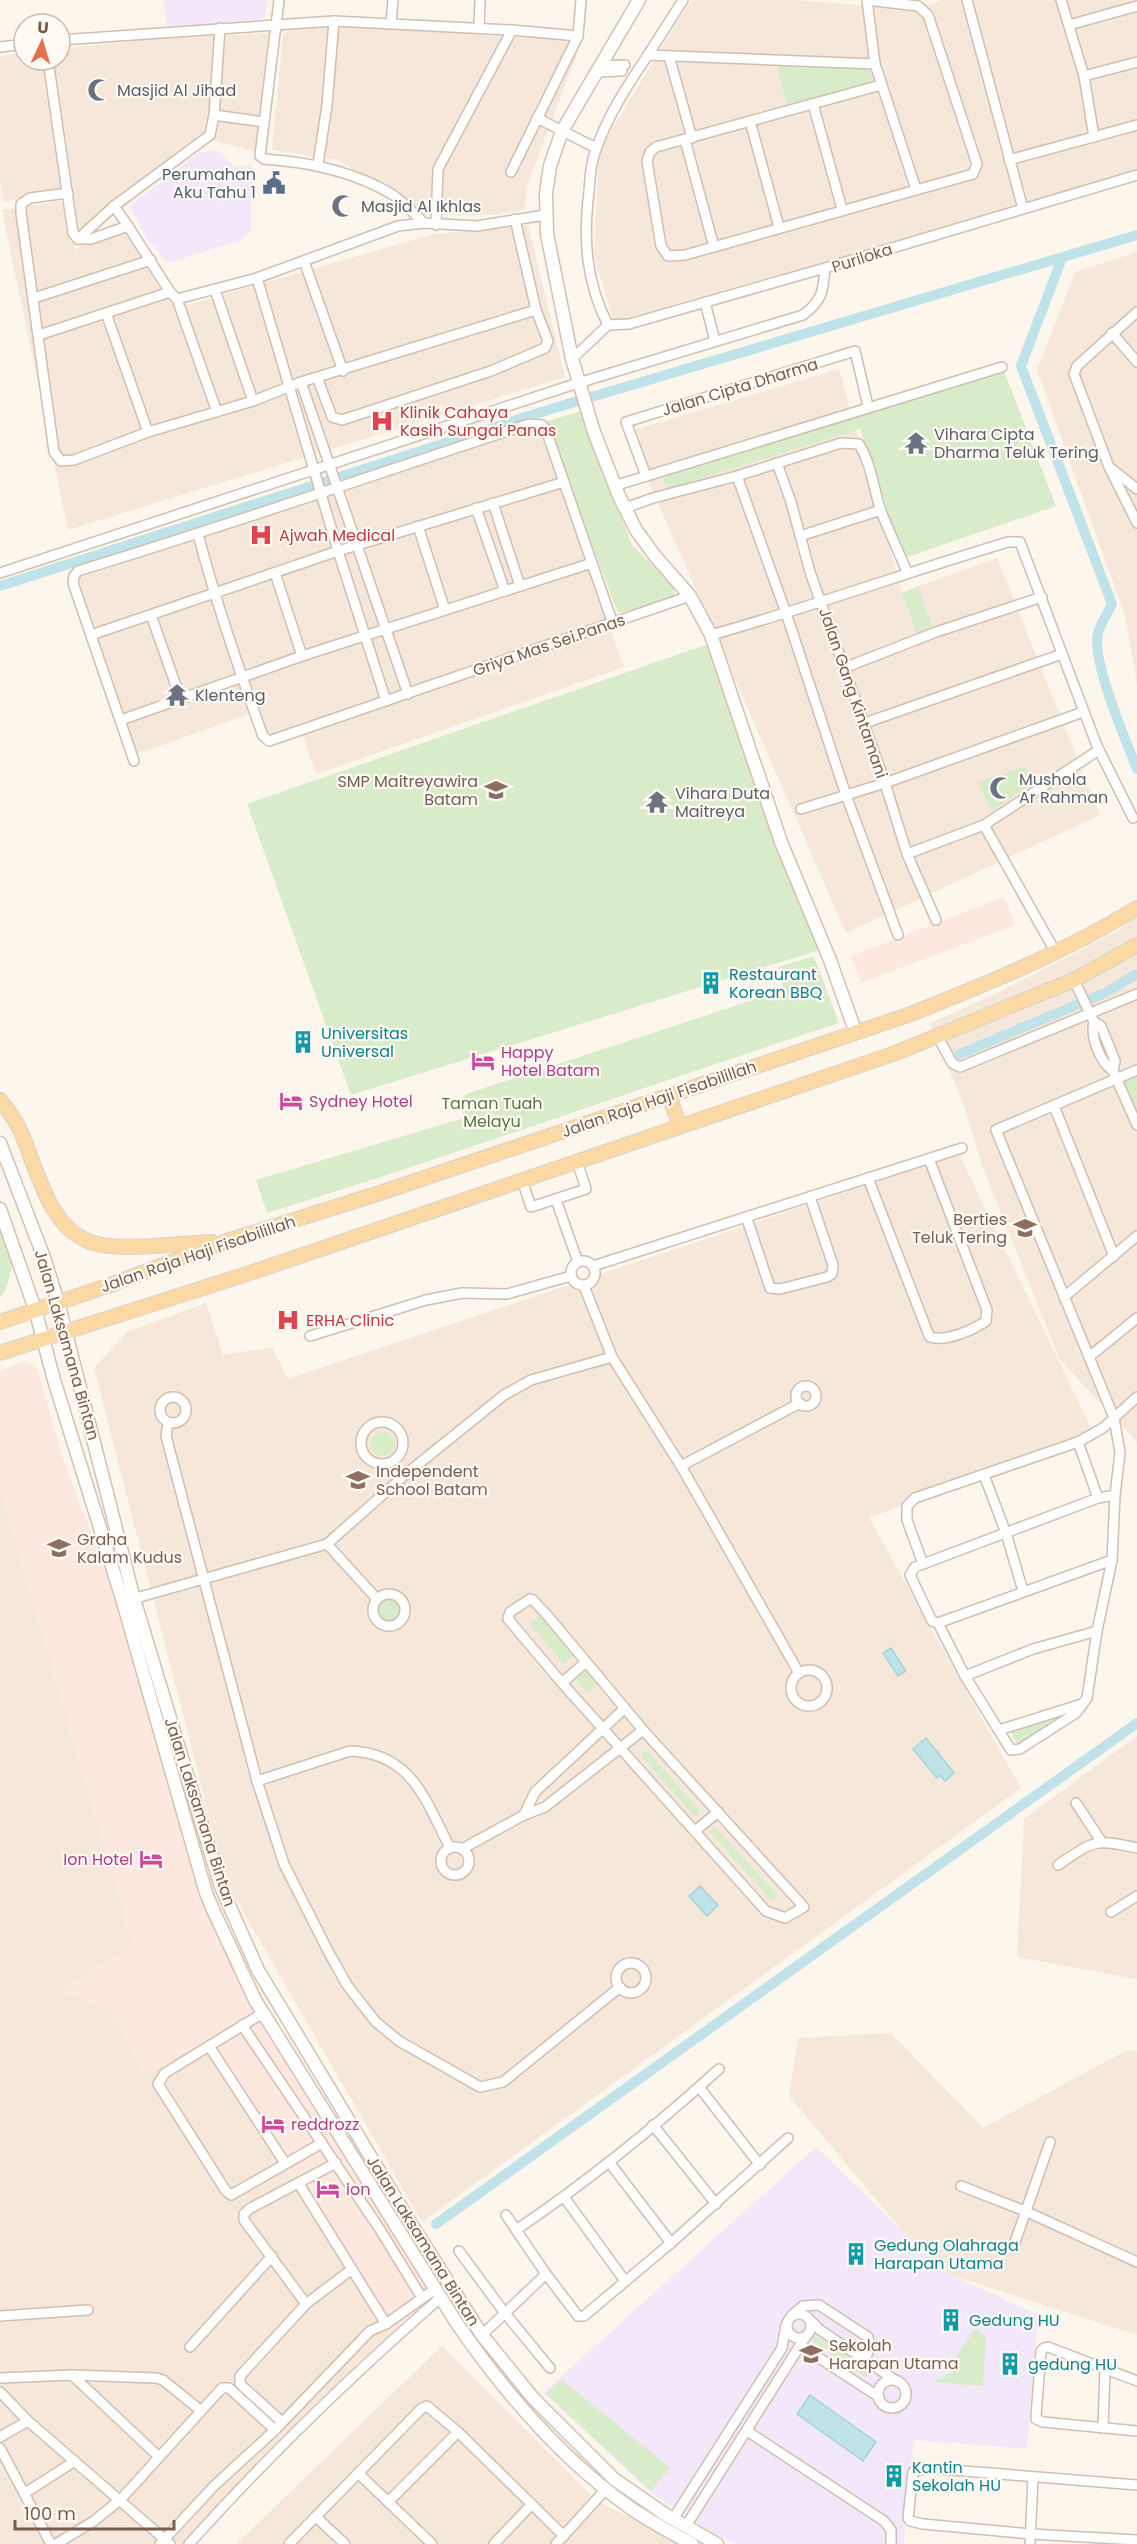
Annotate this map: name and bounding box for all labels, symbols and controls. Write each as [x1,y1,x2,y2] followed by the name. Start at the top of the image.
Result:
[12,12,72,72] north arrow
[37,16,49,39] text: U
[86,77,112,103] mosque icon: Masjid Al Jihad
[117,79,236,102] place label: Masjid Al Jihad
[162,163,256,204] place label: Perumahan Aku Tahu 1
[261,170,287,196] public building icon: Perumahan Aku Tahu 1
[330,193,356,219] mosque icon: Masjid Al Ikhlas
[361,195,481,218] place label: Masjid Al Ikhlas
[829,237,895,279] street label: Puriloka
[659,352,821,422] street label: Jalan Cipta Dharma
[400,401,556,442] place label: Klinik Cahaya Kasih Sungai Panas
[369,408,395,434] hospital icon: Klinik Cahaya Kasih Sungai Panas
[934,423,1099,464] place label: Vihara Cipta Dharma Teluk Tering
[903,430,929,456] temple icon: Vihara Cipta Dharma Teluk Tering
[248,522,274,548] hospital icon: Ajwah Medical
[279,524,395,547] place label: Ajwah Medical
[813,605,893,781] street label: Jalan Gang Kintamani
[470,608,628,682] street label: Griya Mas Sei.Panas
[164,682,190,708] temple icon: Klenteng
[195,684,265,707] place label: Klenteng
[1019,768,1108,809] place label: Mushola Ar Rahman
[337,770,478,811] place label: SMP Maitreyawira Batam
[988,775,1014,801] mosque icon: Mushola Ar Rahman
[483,777,509,803] school or university icon: SMP Maitreyawira Batam
[675,782,770,823] place label: Vihara Duta Maitreya
[644,789,670,815] temple icon: Vihara Duta Maitreya
[729,963,823,1004] place label: Restaurant Korean BBQ
[698,970,724,996] building icon: Restaurant Korean BBQ
[321,1022,408,1063] place label: Universitas Universal
[290,1029,316,1055] building icon: Universitas Universal
[501,1041,600,1082] place label: Happy Hotel Batam
[470,1048,496,1074] hotel icon: Happy Hotel Batam
[558,1055,760,1143] street label: Jalan Raja Haji Fisabilillah
[278,1088,304,1114] hotel icon: Sydney Hotel
[309,1090,413,1113] place label: Sydney Hotel
[441,1092,543,1133] park label: Taman Tuah Melayu
[912,1208,1007,1249] place label: Berties Teluk Tering
[97,1210,299,1298] street label: Jalan Raja Haji Fisabilillah
[1012,1215,1038,1241] school or university icon: Berties Teluk Tering
[29,1247,105,1443] street label: Jalan Laksamana Bintan
[275,1307,301,1333] hospital icon: ERHA Clinic
[306,1309,394,1332] place label: ERHA Clinic
[376,1460,488,1501] place label: Independent School Batam
[345,1467,371,1493] school or university icon: Independent School Batam
[77,1528,182,1569] place label: Graha Kalam Kudus
[46,1535,72,1561] school or university icon: Graha Kalam Kudus
[159,1715,241,1909] street label: Jalan Laksamana Bintan
[138,1846,164,1872] hotel icon: Ion Hotel
[63,1848,133,1871] place label: Ion Hotel
[260,2111,286,2137] hotel icon: reddrozz
[291,2113,359,2136] place label: reddrozz
[361,2151,485,2331] street label: Jalan Laksamana Bintan
[315,2176,341,2202] hotel icon: ion
[346,2178,370,2201] place label: ion
[874,2234,1019,2275] place label: Gedung Olahraga Harapan Utama
[843,2241,869,2267] building icon: Gedung Olahraga Harapan Utama
[938,2307,964,2333] building icon: Gedung HU
[969,2309,1060,2332] place label: Gedung HU
[829,2334,959,2375] place label: Sekolah Harapan Utama
[798,2341,824,2367] school or university icon: Sekolah Harapan Utama
[997,2351,1023,2377] building icon: gedung HU
[1028,2353,1117,2376] place label: gedung HU
[912,2456,1001,2497] place label: Kantin Sekolah HU
[881,2463,907,2489] building icon: Kantin Sekolah HU
[15,2493,174,2531] scale bar
[24,2501,76,2526] text: 100 m

